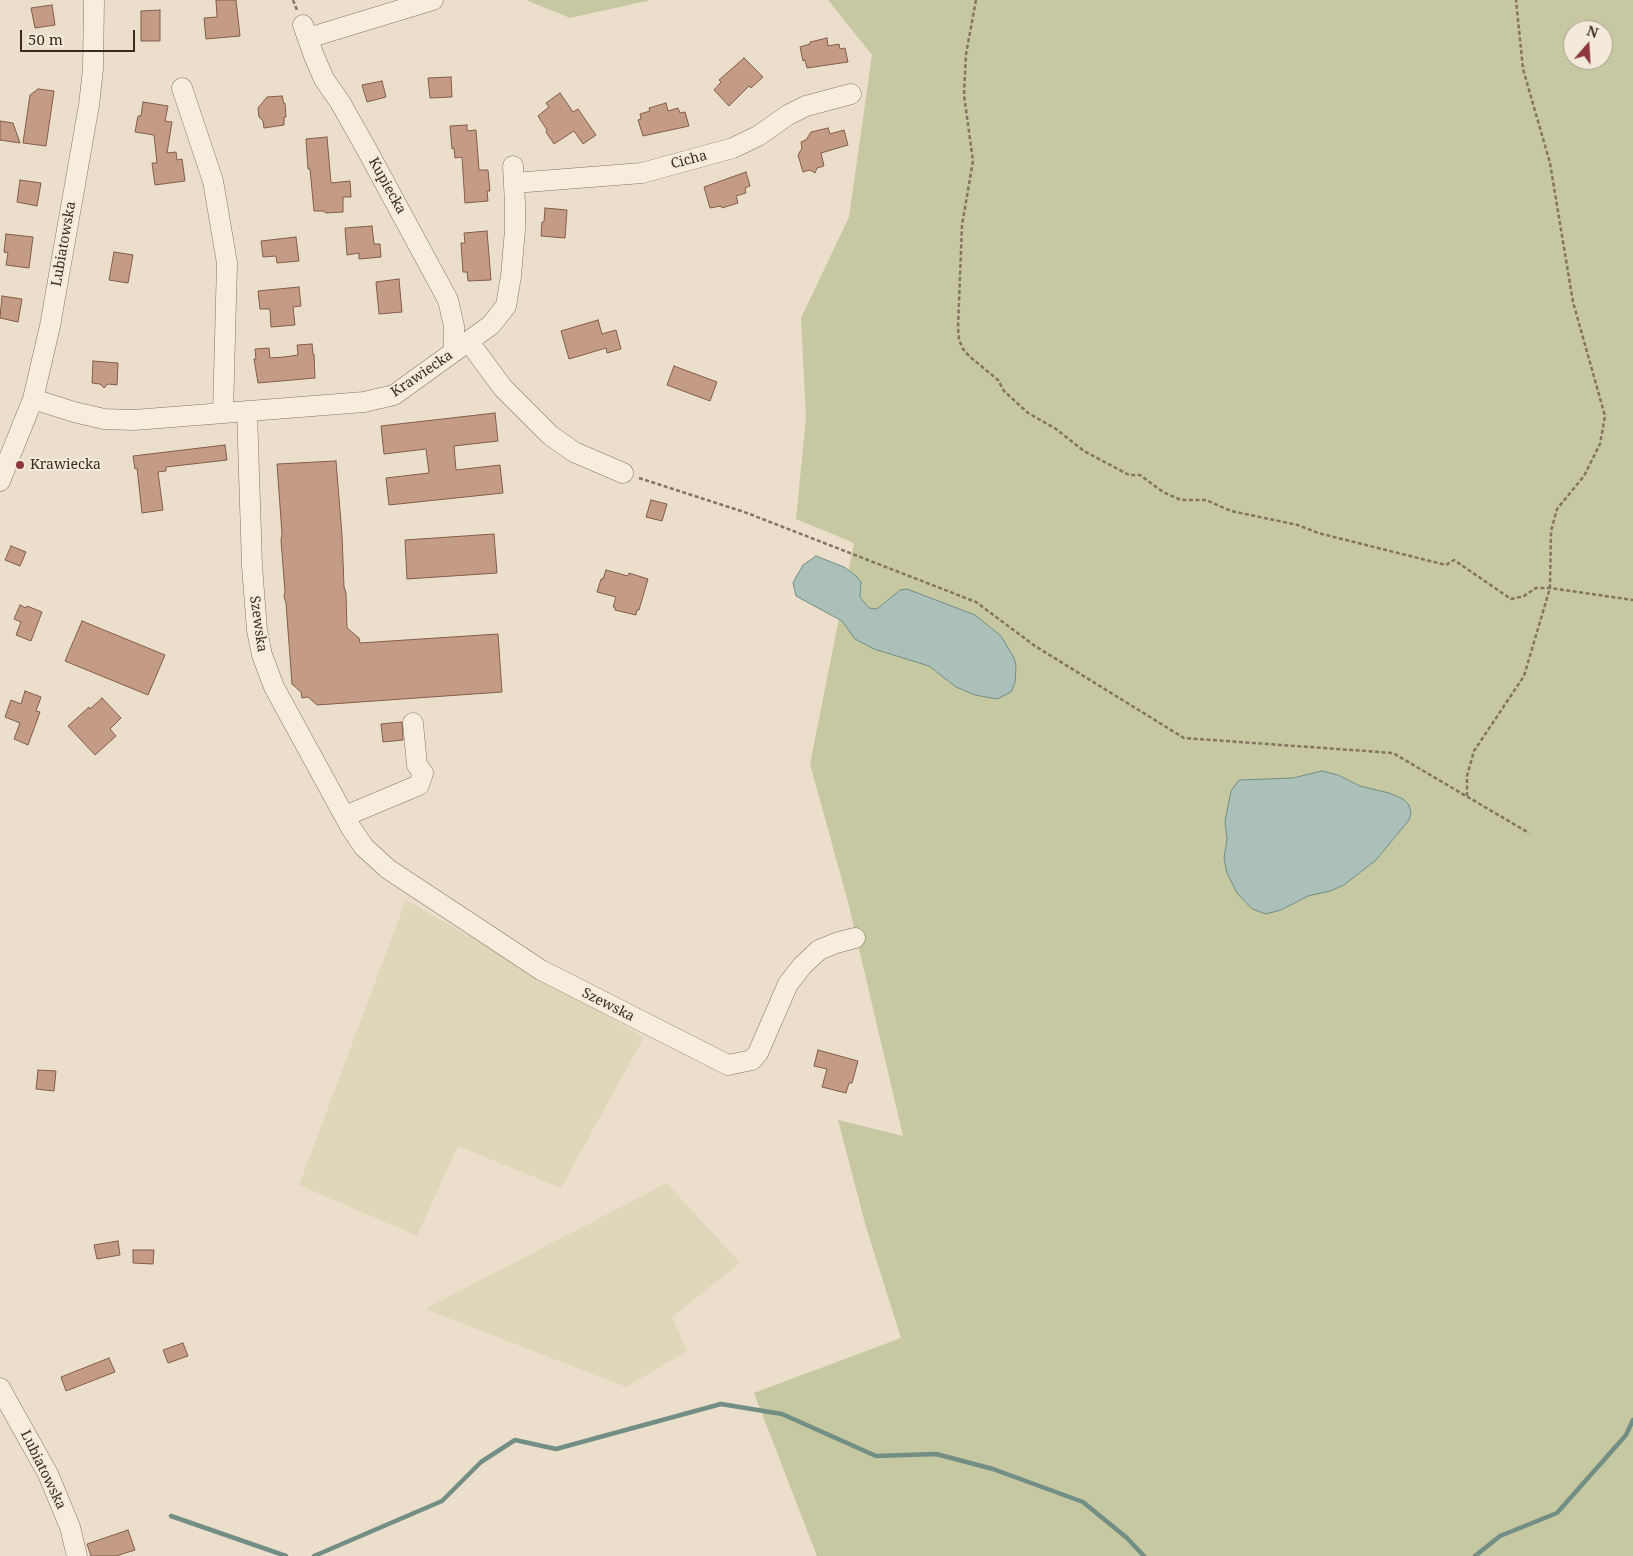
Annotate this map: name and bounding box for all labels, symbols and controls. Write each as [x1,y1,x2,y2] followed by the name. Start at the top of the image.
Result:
[22,20,138,52] scale bar
[1563,20,1613,70] north arrow
[1584,21,1601,42] text: N
[28,29,63,49] text: 50 m
[669,147,709,173] street label: Cicha
[365,155,409,217] street label: Kupiecka
[48,200,80,288] street label: Lubiatowska
[388,347,456,401] street label: Krawiecka
[30,457,101,473] place label: Krawiecka
[14,459,26,471] marker: Krawiecka
[246,595,270,653] street label: Szewska
[579,985,637,1025] street label: Szewska
[17,1428,69,1512] street label: Lubiatowska

